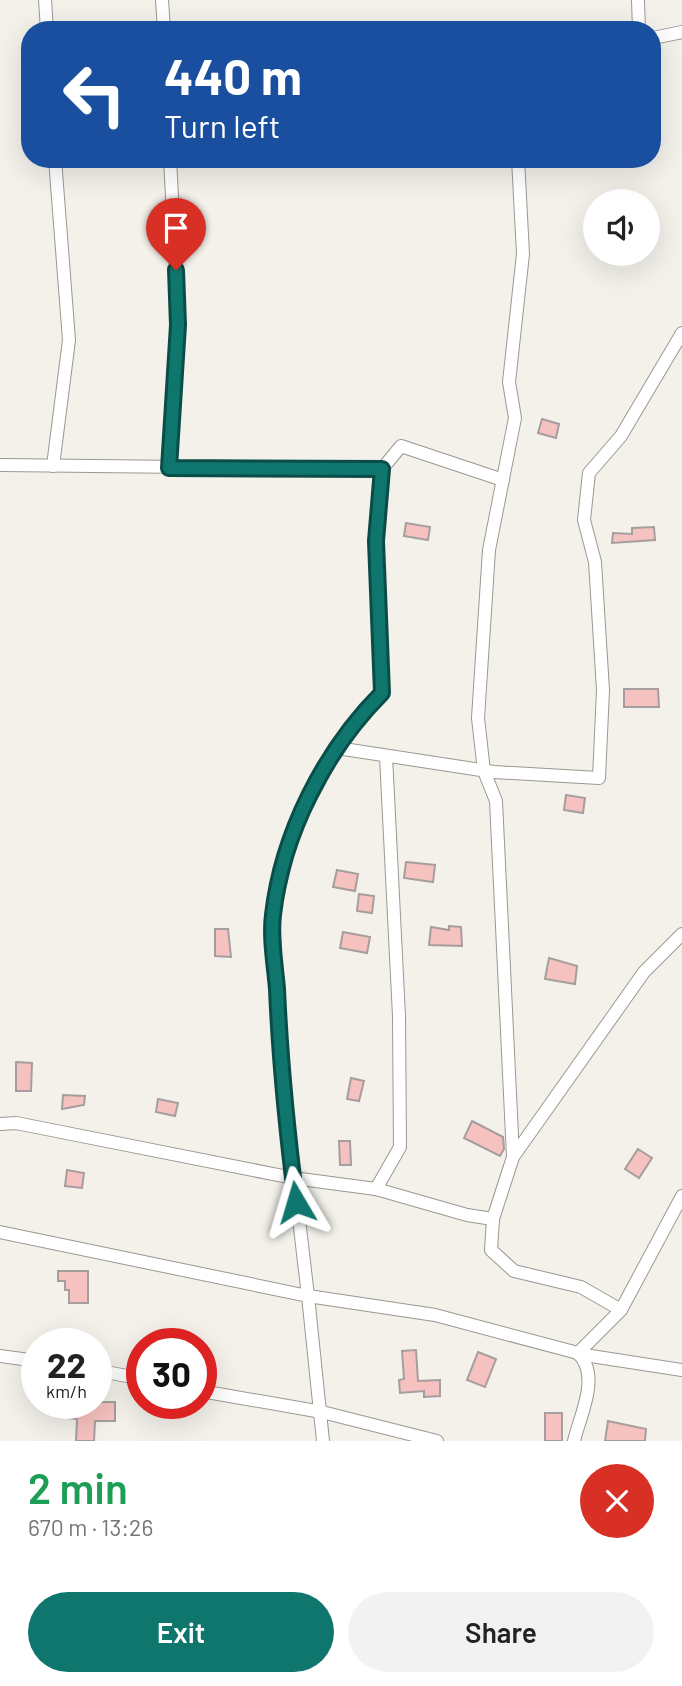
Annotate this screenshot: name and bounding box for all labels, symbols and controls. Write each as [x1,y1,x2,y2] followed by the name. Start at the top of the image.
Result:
[164,46,302,105] text: 440 m
[49,49,140,140] icon: left
[164,106,281,144] text: Turn left
[583,189,660,266] map controls
[583,189,660,266] button: sound
[146,198,206,270] pin
[157,209,195,247] icon: arrive
[259,1165,333,1239] position arrow
[126,1328,217,1419] speed limit sign: 30
[47,1343,86,1385] text: 22
[46,1380,87,1402] text: km/h
[28,1462,128,1512] text: 2 min
[580,1464,654,1538] button: close
[28,1513,153,1541] text: 670 m · 13:26
[28,1592,334,1672] button: Exit
[348,1592,654,1672] button: Share

